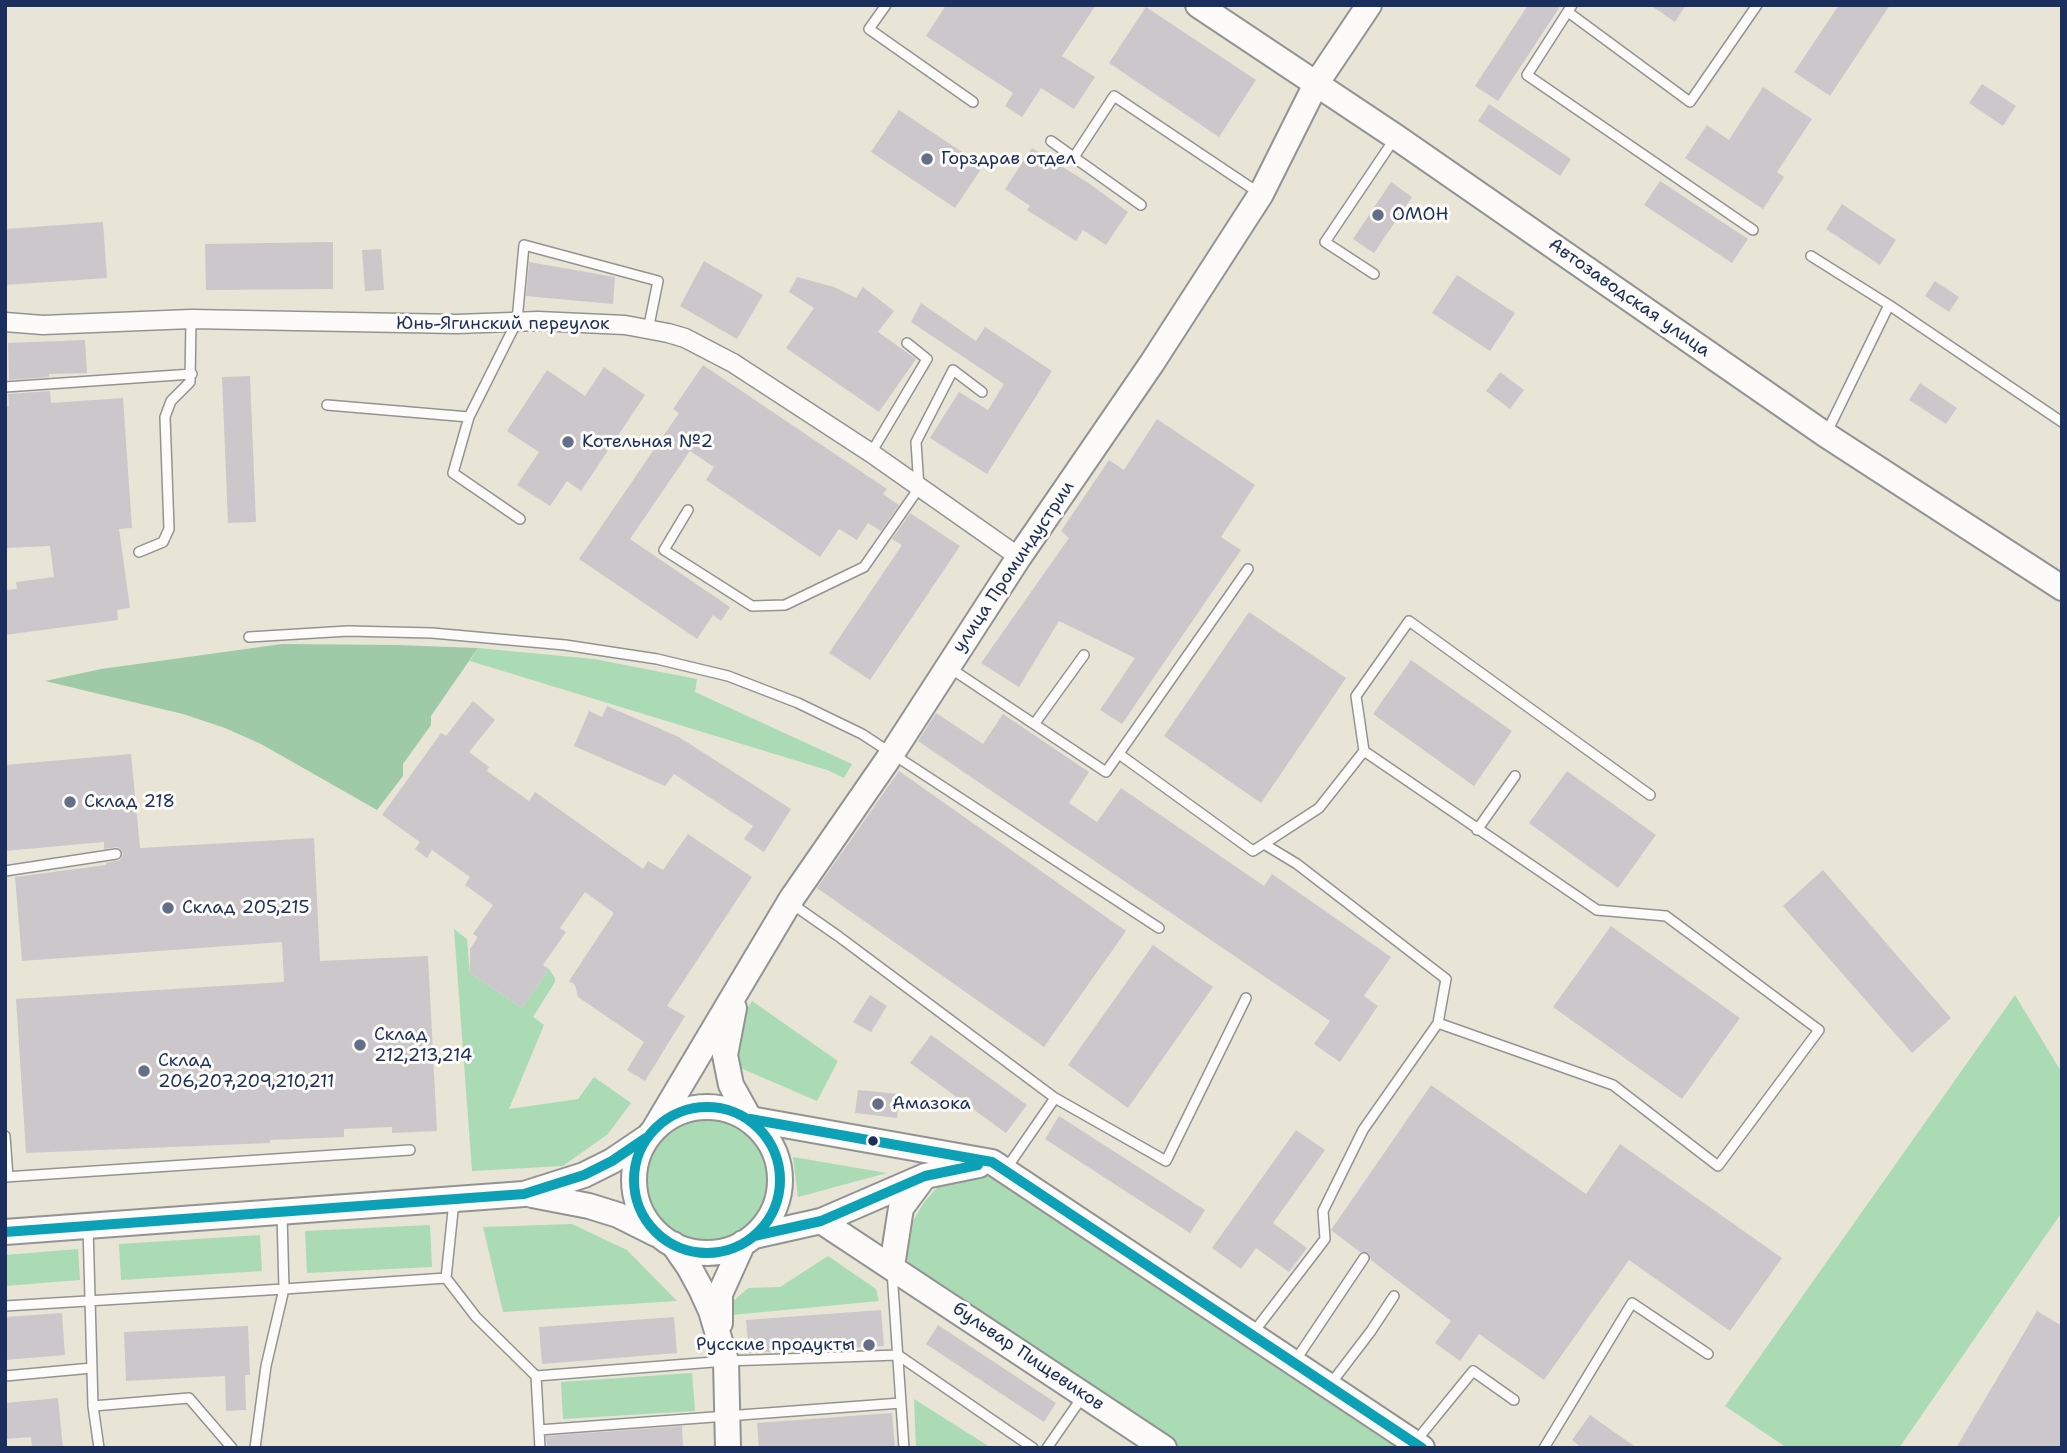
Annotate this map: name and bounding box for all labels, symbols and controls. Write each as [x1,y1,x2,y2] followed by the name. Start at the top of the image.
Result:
[941,148,1076,170] place label: Горздрав отдел
[919,151,935,167] marker: Горздрав отдел
[1392,204,1449,226] place label: ОМОН
[1370,207,1386,223] marker: ОМОН
[1544,234,1714,362] street label: Автозаводская улица
[396,313,610,335] street label: Юнь-Ягинский переулок
[582,431,713,453] place label: Котельная №2
[560,434,576,450] marker: Котельная №2
[949,477,1079,657] street label: улица Проминдустрии
[84,791,175,813] place label: Склад 218
[62,794,78,810] marker: Склад 218
[182,897,310,919] place label: Склад 205,215
[160,900,176,916] marker: Склад 205,215
[374,1024,472,1066] place label: Склад 212,213,214
[352,1037,368,1053] marker: Склад 212,213,214
[158,1050,335,1092] place label: Склад 206,207,209,210,211
[136,1063,152,1079] marker: Склад 206,207,209,210,211
[892,1093,971,1115] place label: Амазока
[870,1096,886,1112] marker: Амазока
[866,1134,880,1148] unlabelled marker
[948,1298,1108,1416] street label: бульвар Пищевиков
[696,1334,855,1356] place label: Русские продукты
[861,1337,877,1353] marker: Русские продукты

